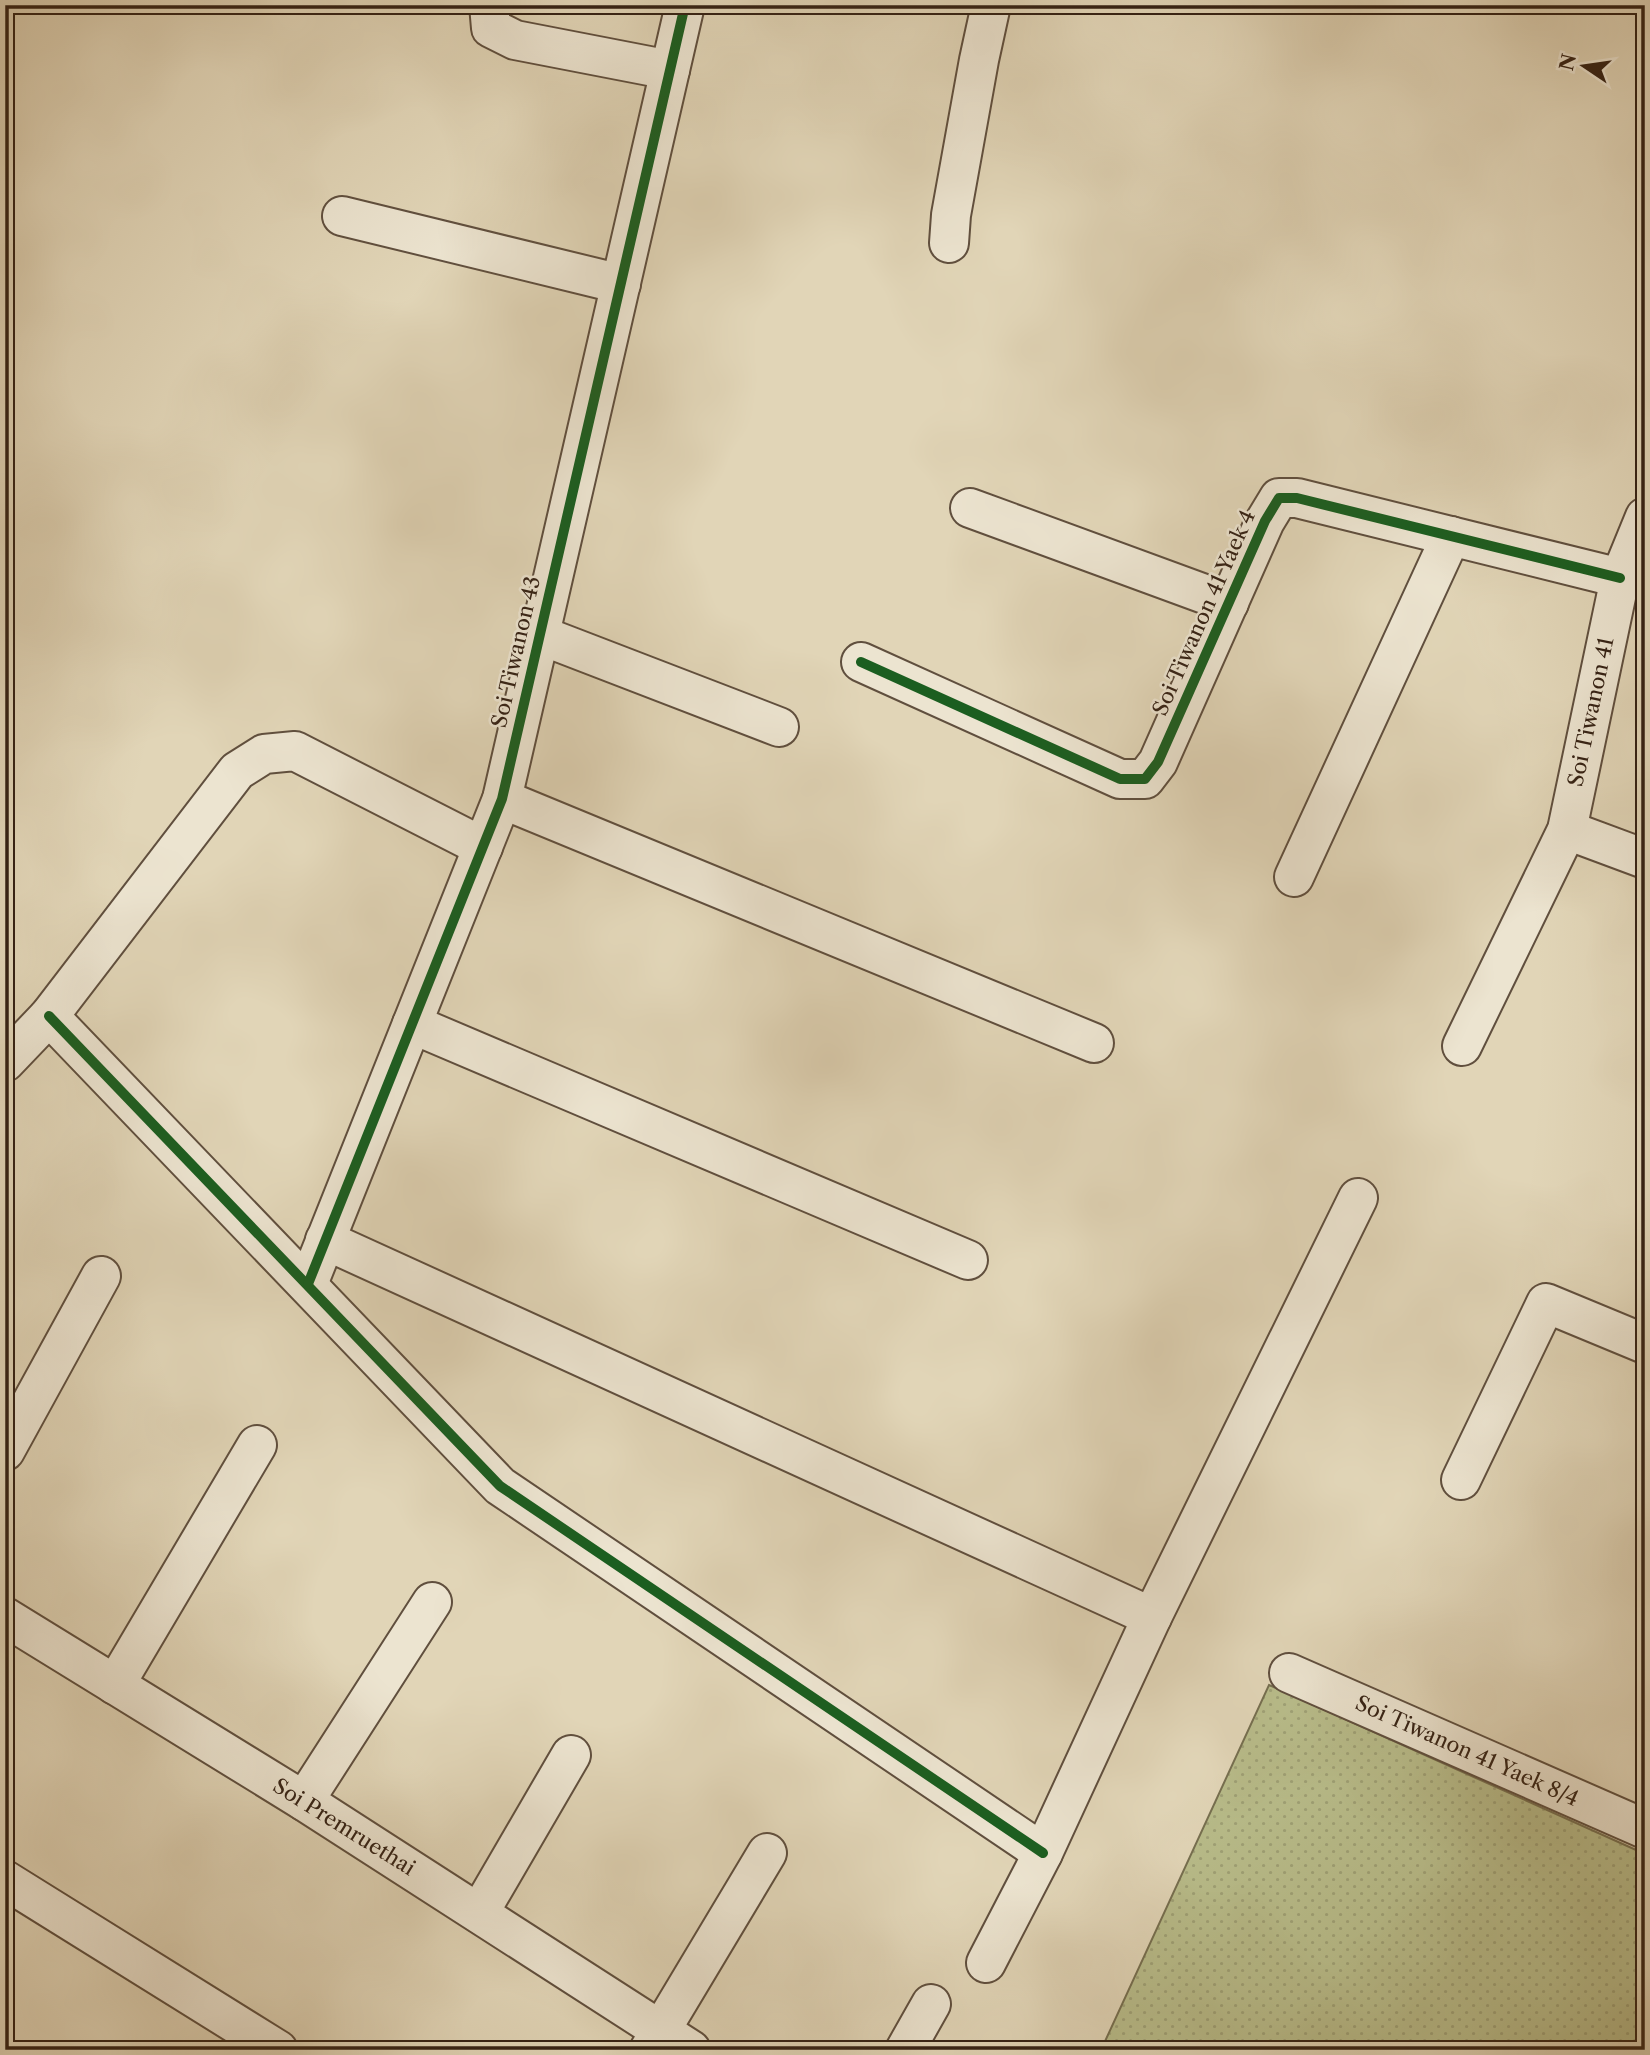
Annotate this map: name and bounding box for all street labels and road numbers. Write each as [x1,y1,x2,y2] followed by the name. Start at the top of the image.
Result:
[1147,506,1260,719] street label: Soi Tiwanon 41 Yaek 4
[486,574,545,730] street label: Soi Tiwanon 43
[1562,635,1619,789] street label: Soi Tiwanon 41
[1352,1690,1583,1811] street label: Soi Tiwanon 41 Yaek 8/4
[269,1773,420,1880] street label: Soi Premruethai

